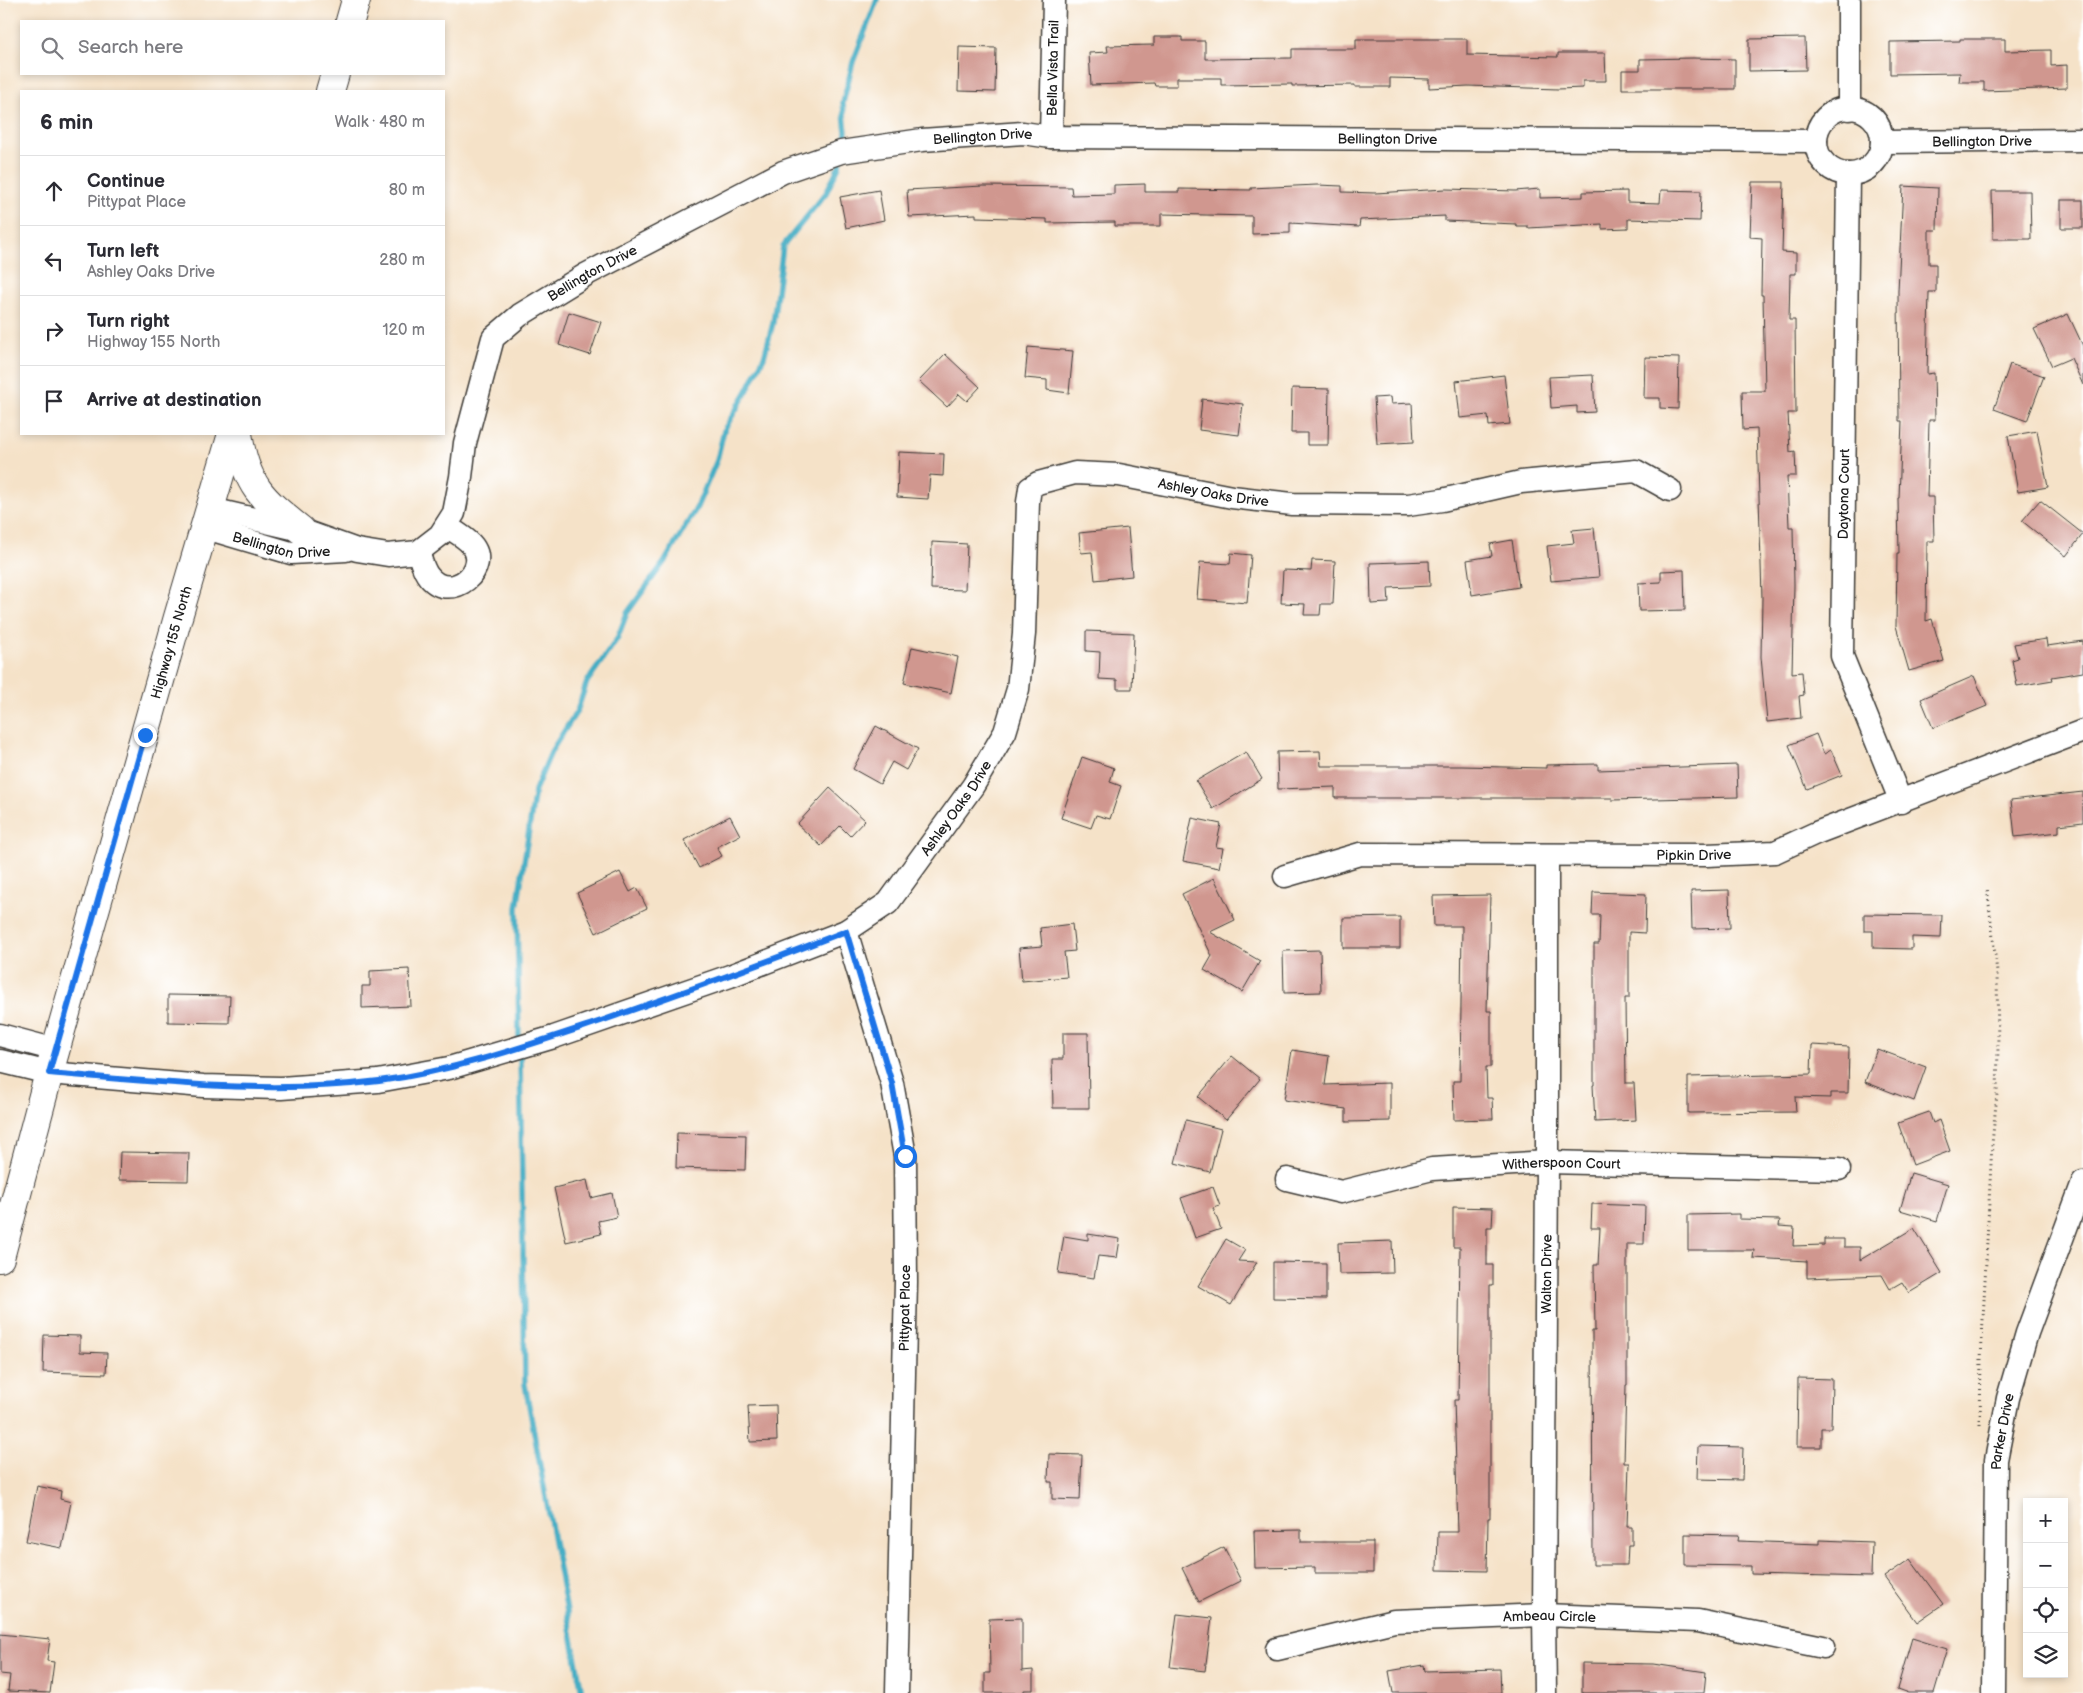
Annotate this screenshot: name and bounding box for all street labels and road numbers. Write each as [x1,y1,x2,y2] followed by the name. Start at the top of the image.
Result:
[1043,20,1062,116] street label: Bella Vista Trail
[932,124,1034,148] street label: Bellington Drive
[1337,130,1437,148] street label: Bellington Drive
[1932,132,2032,150] street label: Bellington Drive
[544,241,640,305] street label: Bellington Drive
[1835,448,1853,540] street label: Daytona Court
[1157,474,1270,510] street label: Ashley Oaks Drive
[231,528,331,562] street label: Bellington Drive
[147,584,195,701] street label: Highway 155 North
[917,757,995,859] street label: Ashley Oaks Drive
[1656,845,1732,864] street label: Pipkin Drive
[1502,1153,1622,1173] street label: Witherspoon Court
[1537,1234,1555,1314] street label: Walton Drive
[896,1265,914,1351] street label: Pittypat Place
[1987,1391,2018,1470] street label: Parker Drive
[1503,1606,1596,1626] street label: Ambeau Circle

